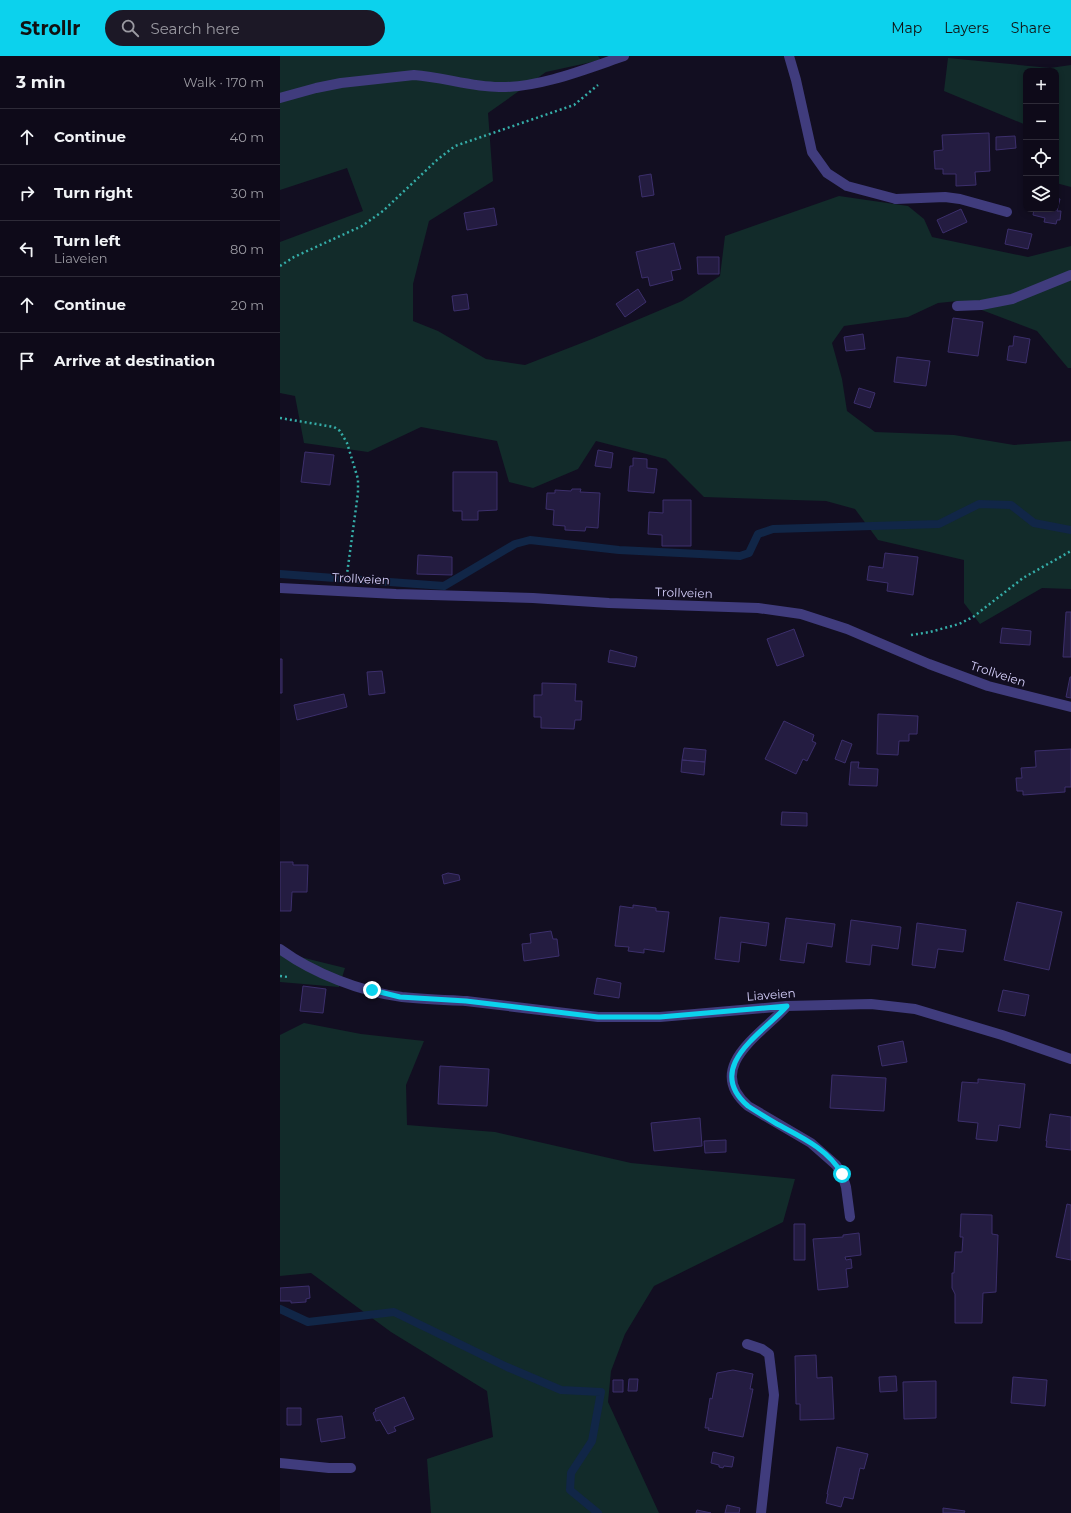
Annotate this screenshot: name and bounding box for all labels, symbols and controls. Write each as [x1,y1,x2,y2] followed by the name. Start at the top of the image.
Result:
[105,10,385,46] search box
[20,17,81,40] text: Strollr
[119,17,141,39] icon: search
[151,19,240,38] text: Search here
[891,19,922,37] text: Map
[944,19,989,37] text: Layers
[1011,19,1051,37] text: Share
[1023,68,1059,212] map controls
[1023,68,1059,104] button: +
[16,72,66,92] text: 3 min
[183,74,264,90] text: Walk · 170 m
[1023,104,1059,140] button: −
[16,126,38,148] icon: ahead
[54,127,126,146] text: Continue
[230,129,264,145] text: 40 m
[1023,140,1059,176] button: locate
[1023,176,1059,212] button: layers
[16,182,38,204] icon: right
[54,183,133,202] text: Turn right
[231,185,264,201] text: 30 m
[54,231,121,250] text: Turn left
[16,238,38,260] icon: left
[230,241,264,257] text: 80 m
[54,250,108,266] text: Liaveien
[16,294,38,316] icon: ahead
[54,295,126,314] text: Continue
[231,297,264,313] text: 20 m
[16,350,38,372] icon: arrive
[54,351,215,370] text: Arrive at destination
[332,570,390,587] street label: Trollveien
[655,584,713,601] street label: Trollveien
[968,658,1028,690] street label: Trollveien
[363,981,381,999] route end
[746,985,796,1004] street label: Liaveien
[833,1165,851,1183] route start

